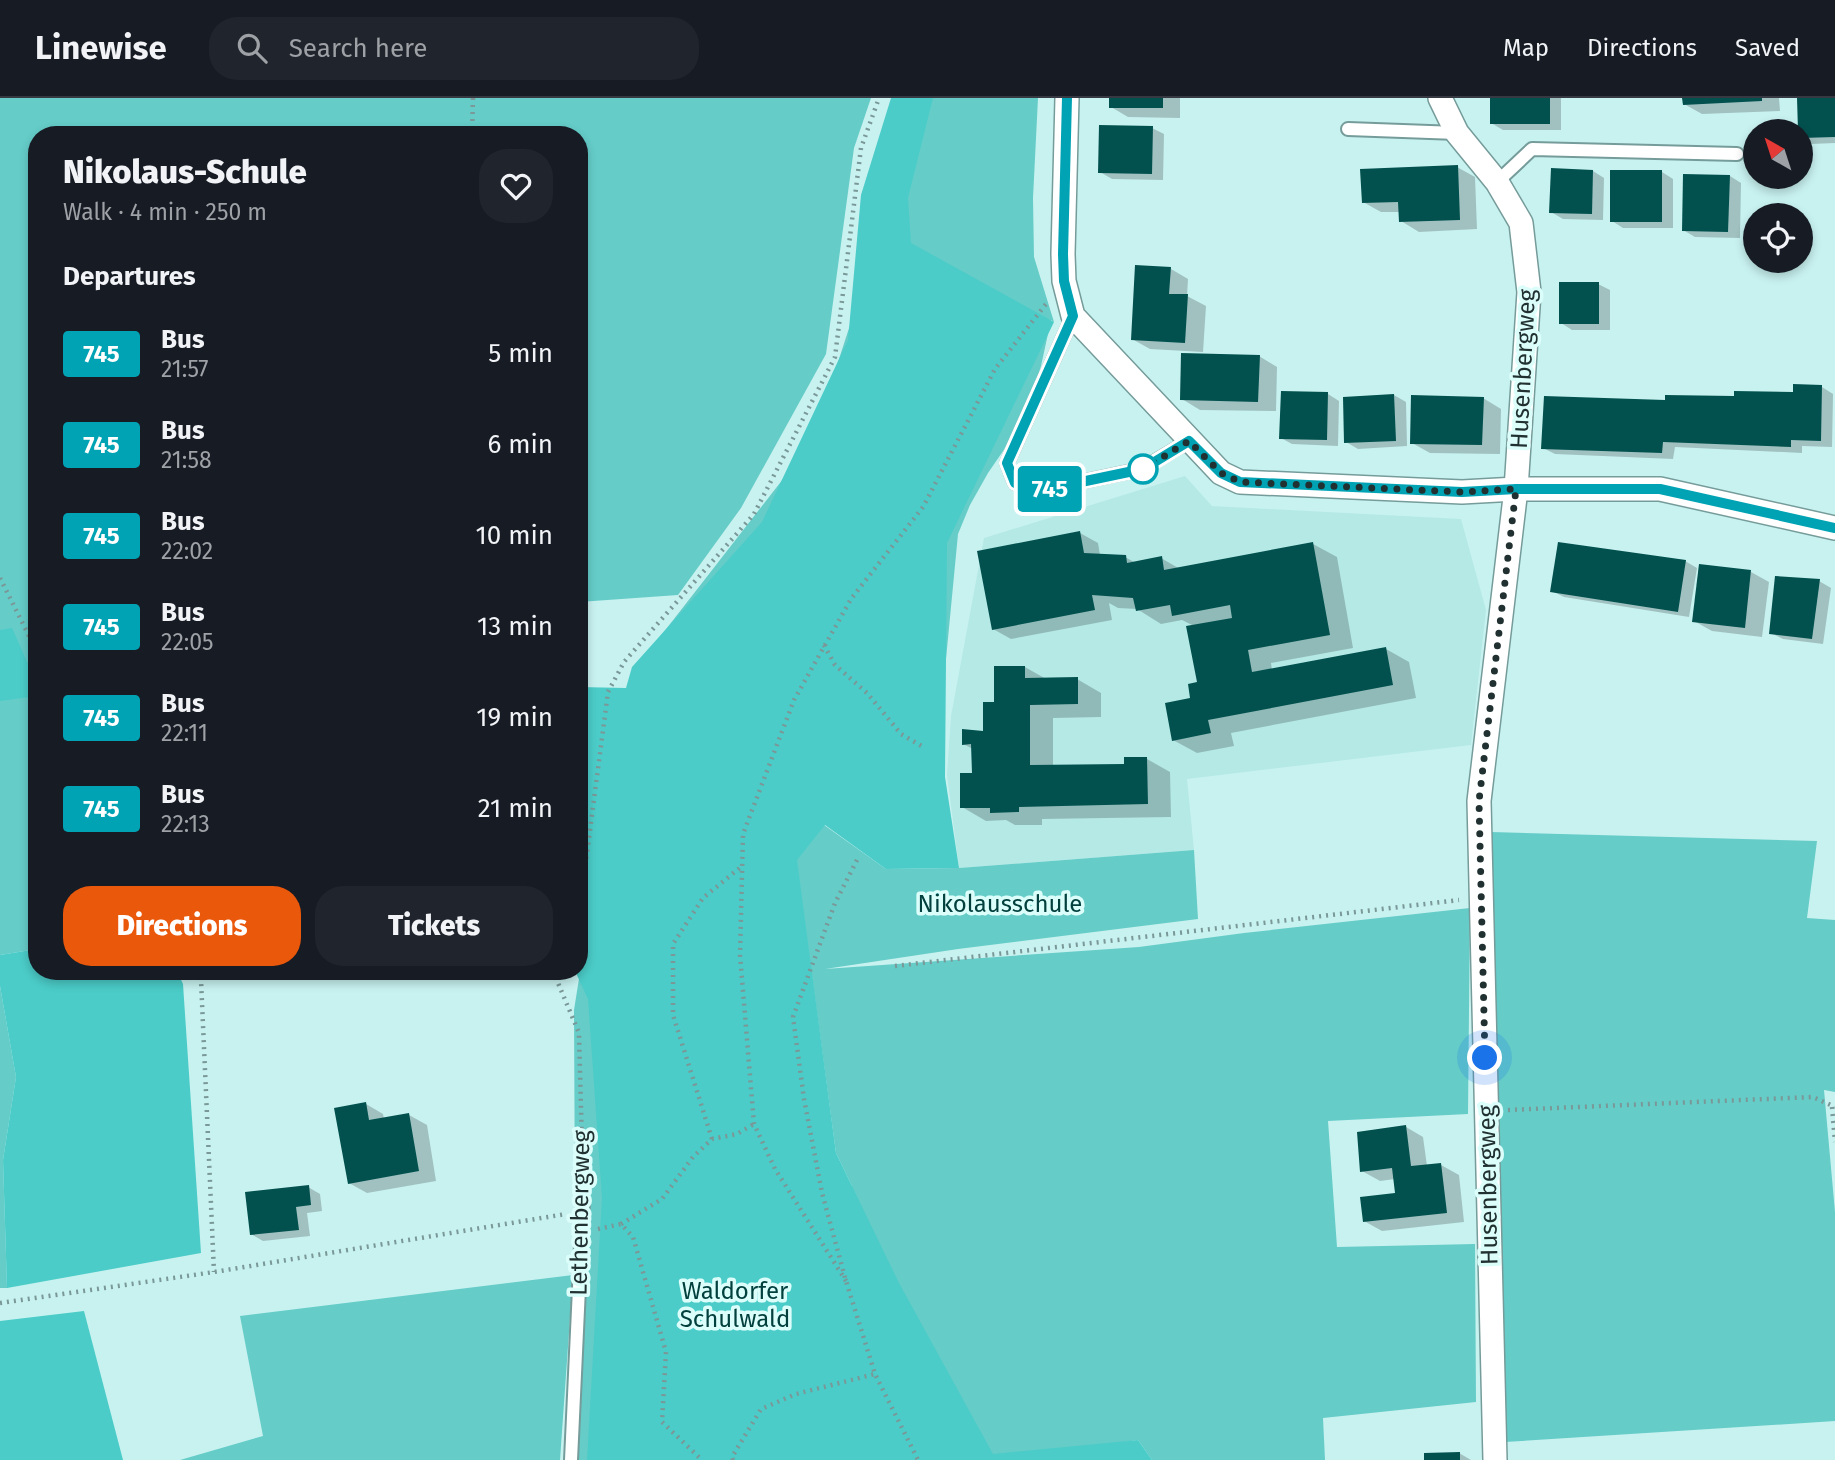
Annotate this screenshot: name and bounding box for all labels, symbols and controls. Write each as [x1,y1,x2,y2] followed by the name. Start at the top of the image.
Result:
[209,17,699,80] search box
[35,28,167,68] text: Linewise
[233,29,271,67] icon: search
[289,33,428,64] text: Search here
[1503,34,1549,62] text: Map
[1587,34,1697,62] text: Directions
[1735,34,1800,62] text: Saved
[1743,119,1813,189] north arrow
[1743,119,1813,273] map controls
[479,149,553,223] button: heart
[63,152,307,192] text: Nikolaus-Schule
[63,198,267,226] text: Walk · 4 min · 250 m
[1743,203,1813,273] button: locate
[63,261,196,292] text: Departures
[1505,288,1541,450] street label: Husenbergweg
[161,324,204,355] text: Bus
[488,338,553,369] text: 5 min
[83,340,120,368] text: 745
[161,355,209,383] text: 21:57
[161,415,204,446] text: Bus
[487,429,553,460] text: 6 min
[83,431,120,459] text: 745
[161,446,212,474] text: 21:58
[1128,454,1158,484] unlabelled marker
[1010,466,1090,512] line badge: 745
[1032,475,1068,503] text: 745
[161,506,204,537] text: Bus
[475,520,553,551] text: 10 min
[83,522,120,550] text: 745
[161,537,213,565] text: 22:02
[161,597,204,628] text: Bus
[477,611,553,642] text: 13 min
[83,613,120,641] text: 745
[161,628,214,656] text: 22:05
[161,688,204,719] text: Bus
[476,702,553,733] text: 19 min
[83,704,120,732] text: 745
[161,719,208,747] text: 22:11
[161,779,204,810] text: Bus
[478,793,553,824] text: 21 min
[83,795,120,823] text: 745
[161,810,210,838] text: 22:13
[63,886,301,966] button: Directions
[315,886,553,966] button: Tickets
[918,890,1082,918] park label: Nikolausschule
[1467,1040,1502,1075] your location
[1473,1104,1503,1265] street label: Husenbergweg
[565,1129,595,1296] street label: Lethenbergweg
[680,1277,790,1333] park label: Waldorfer Schulwald

